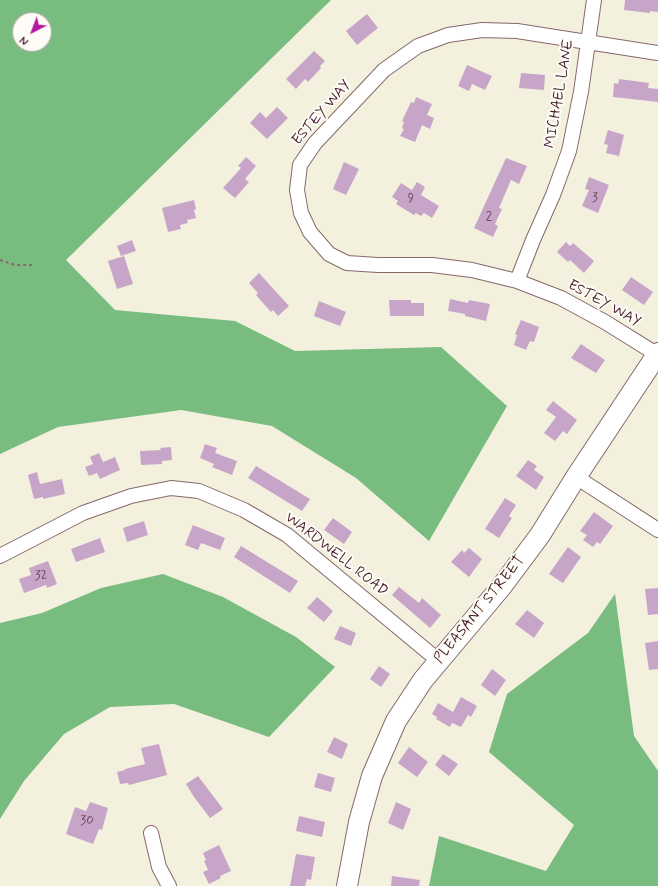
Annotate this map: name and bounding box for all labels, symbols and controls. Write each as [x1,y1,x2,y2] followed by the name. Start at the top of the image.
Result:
[12,12,52,52] north arrow
[17,33,32,48] text: N
[542,38,578,150] street label: MICHAEL LANE
[289,77,355,149] street label: ESTEY WAY
[592,190,598,206] house number: 3
[408,191,414,207] house number: 9
[486,209,492,225] house number: 2
[564,277,644,331] street label: ESTEY WAY
[281,509,391,601] street label: WARDWELL ROAD
[431,552,529,668] street label: PLEASANT STREET
[35,568,47,584] house number: 32
[80,813,94,829] house number: 30

